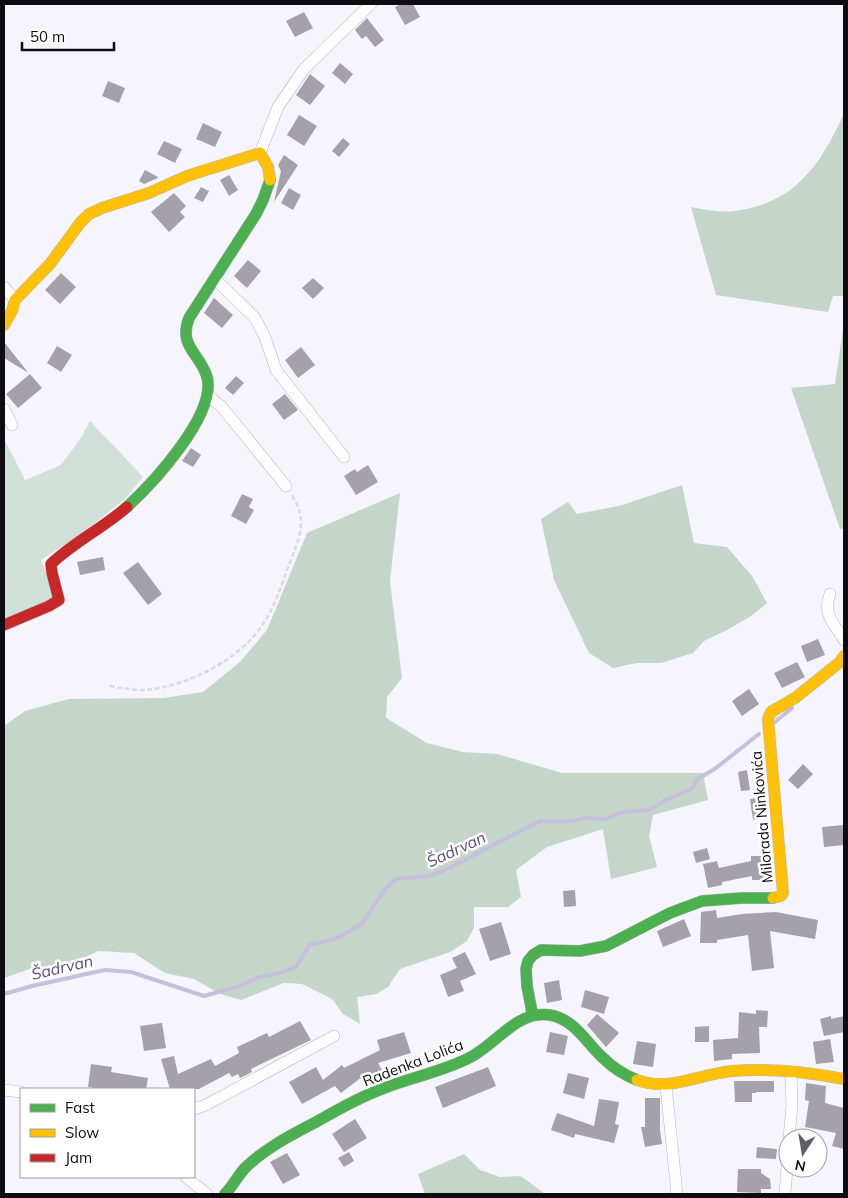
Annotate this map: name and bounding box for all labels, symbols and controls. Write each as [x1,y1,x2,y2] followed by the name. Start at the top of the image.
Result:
[22,20,115,52] scale bar
[30,27,65,46] text: 50 m
[746,750,777,884] street label: Milorada Ninkovića
[423,827,489,871] water label: Šadrvan
[29,950,95,984] water label: Šadrvan
[360,1035,466,1090] street label: Radenka Lolića
[20,1088,195,1178] legend
[65,1098,95,1117] text: Fast
[65,1123,99,1142] text: Slow
[778,1128,828,1178] north arrow
[65,1148,92,1167] text: Jam
[793,1156,807,1176] text: N

